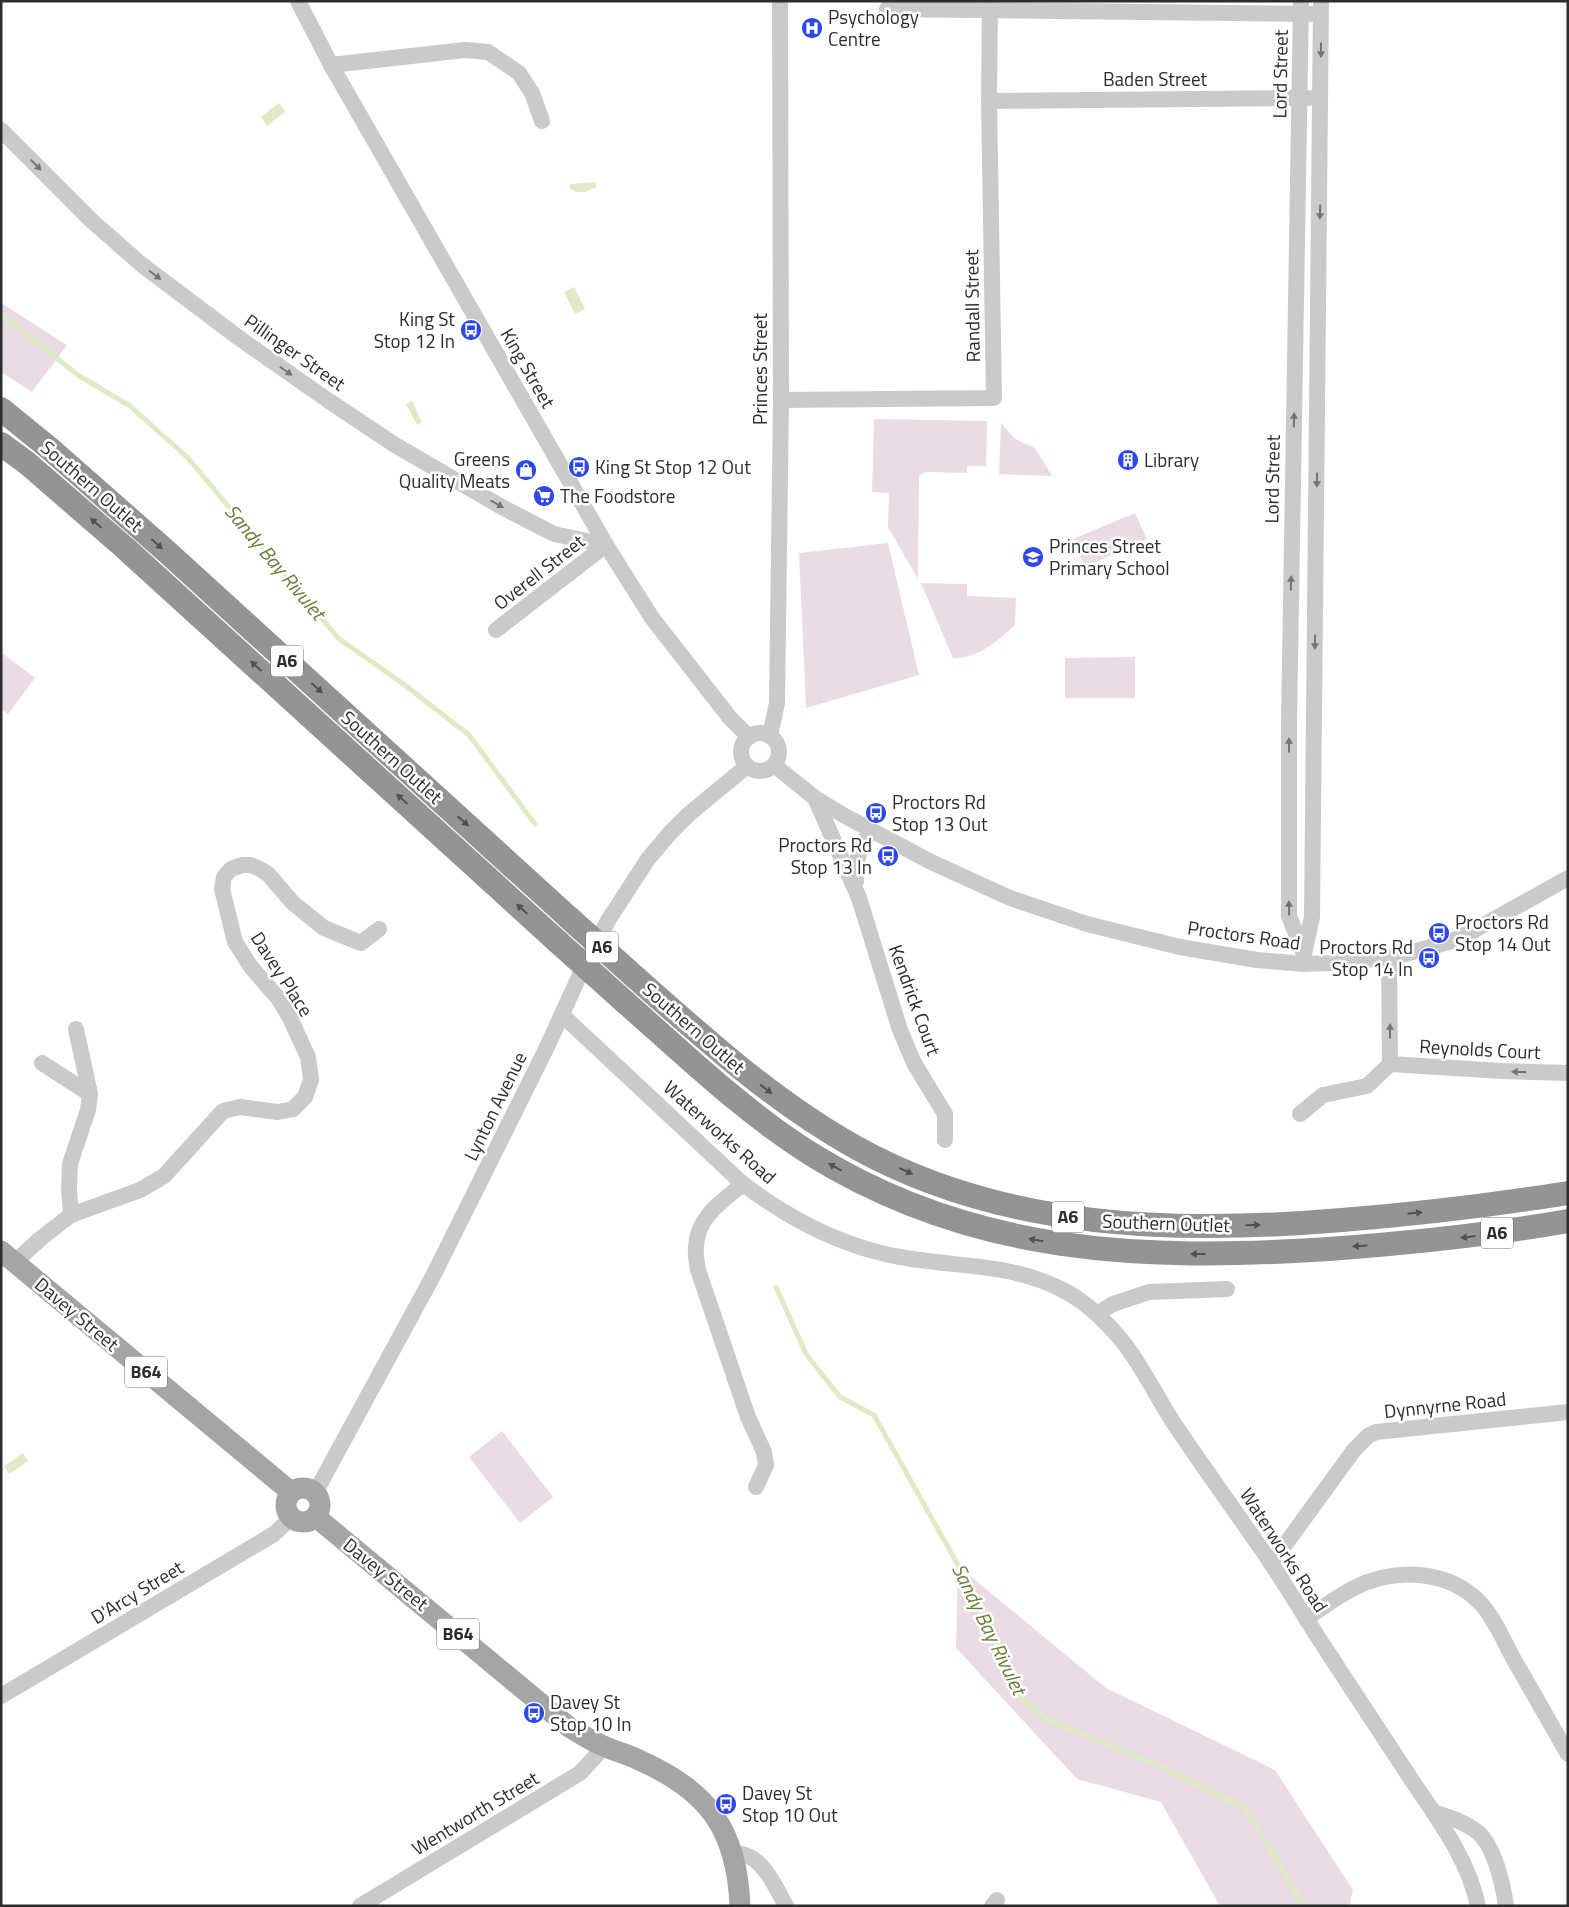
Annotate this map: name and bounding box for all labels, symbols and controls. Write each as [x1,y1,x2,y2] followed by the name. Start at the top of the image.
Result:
[828,2,919,53] place label: Psychology Centre
[800,16,824,40] hospital icon: Psychology Centre
[1264,29,1295,119] street label: Lord Street
[1317,42,1325,58] one-way arrow
[1103,64,1207,93] street label: Baden Street
[29,158,41,170] one-way arrow
[1316,205,1324,221] one-way arrow
[956,249,987,363] street label: Randall Street
[148,269,161,280] one-way arrow
[374,304,455,355] place label: King St Stop 12 In
[239,306,352,397] street label: Pillinger Street
[745,313,774,425] street label: Princes Street
[459,318,483,342] bus stop icon: King St Stop 12 In
[494,322,563,413] street label: King Street
[279,366,293,376] one-way arrow
[1290,412,1298,428] one-way arrow
[35,433,150,539] street label: Southern Outlet
[1256,434,1287,524] street label: Lord Street
[399,444,510,495] place label: Greens Quality Meats
[1144,445,1199,474] place label: Library
[1116,448,1140,472] building icon: Library
[595,452,751,481] place label: King St Stop 12 Out
[567,455,591,479] bus stop icon: King St Stop 12 Out
[514,458,538,482] shop icon: Greens Quality Meats
[1313,472,1321,488] one-way arrow
[560,481,675,510] place label: The Foodstore
[532,484,556,508] supermarket icon: The Foodstore
[218,497,335,628] water label: Sandy Bay Rivulet
[490,500,505,508] one-way arrow
[90,517,103,528] one-way arrow
[487,526,591,617] street label: Overell Street
[1049,531,1170,582] place label: Princes Street Primary School
[151,538,164,549] one-way arrow
[1021,545,1045,569] school or university icon: Princes Street Primary School
[1287,575,1295,591] one-way arrow
[1311,635,1319,651] one-way arrow
[271,646,303,676] road number: A6
[250,660,262,672] one-way arrow
[310,682,322,694] one-way arrow
[335,703,450,810] street label: Southern Outlet
[1285,737,1293,753] one-way arrow
[892,787,988,838] place label: Proctors Rd Stop 13 Out
[396,793,408,805] one-way arrow
[864,801,888,825] bus stop icon: Proctors Rd Stop 13 Out
[456,815,468,827] one-way arrow
[778,830,872,881] place label: Proctors Rd Stop 13 In
[876,844,900,868] bus stop icon: Proctors Rd Stop 13 In
[1285,900,1293,916] one-way arrow
[516,903,528,915] one-way arrow
[1455,907,1551,958] place label: Proctors Rd Stop 14 Out
[1186,912,1302,957] street label: Proctors Road
[1427,921,1451,945] bus stop icon: Proctors Rd Stop 14 Out
[244,925,321,1022] street label: Davey Place
[586,932,618,962] road number: A6
[1319,932,1413,983] place label: Proctors Rd Stop 14 In
[882,940,949,1060] street label: Kendrick Court
[1417,946,1441,970] bus stop icon: Proctors Rd Stop 14 In
[637,975,752,1081] street label: Southern Outlet
[1386,1023,1394,1039] one-way arrow
[1419,1031,1542,1066] street label: Reynolds Court
[456,1046,533,1165] street label: Lynton Avenue
[1511,1068,1527,1076] one-way arrow
[657,1073,783,1190] street label: Waterworks Road
[759,1083,772,1094] one-way arrow
[828,1163,842,1172] one-way arrow
[899,1168,913,1176] one-way arrow
[1052,1202,1084,1232] road number: A6
[1102,1206,1231,1239] street label: Southern Outlet
[1408,1209,1424,1217] one-way arrow
[1481,1218,1513,1248] road number: A6
[1246,1221,1262,1229] one-way arrow
[1459,1233,1475,1241] one-way arrow
[1028,1236,1044,1244] one-way arrow
[1352,1243,1368,1251] one-way arrow
[1189,1250,1205,1258] one-way arrow
[29,1270,126,1358] street label: Davey Street
[125,1356,167,1388] road number: B64
[1382,1384,1507,1425] street label: Dynnyrne Road
[1233,1482,1336,1618] street label: Waterworks Road
[337,1530,435,1617] street label: Davey Street
[85,1552,189,1631] street label: D'Arcy Street
[944,1558,1036,1702] water label: Sandy Bay Rivulet
[437,1618,479,1650] road number: B64
[550,1687,631,1738] place label: Davey St Stop 10 In
[522,1701,546,1725] bus stop icon: Davey St Stop 10 In
[406,1763,544,1862] street label: Wentworth Street
[742,1778,838,1829] place label: Davey St Stop 10 Out
[714,1792,738,1816] bus stop icon: Davey St Stop 10 Out

